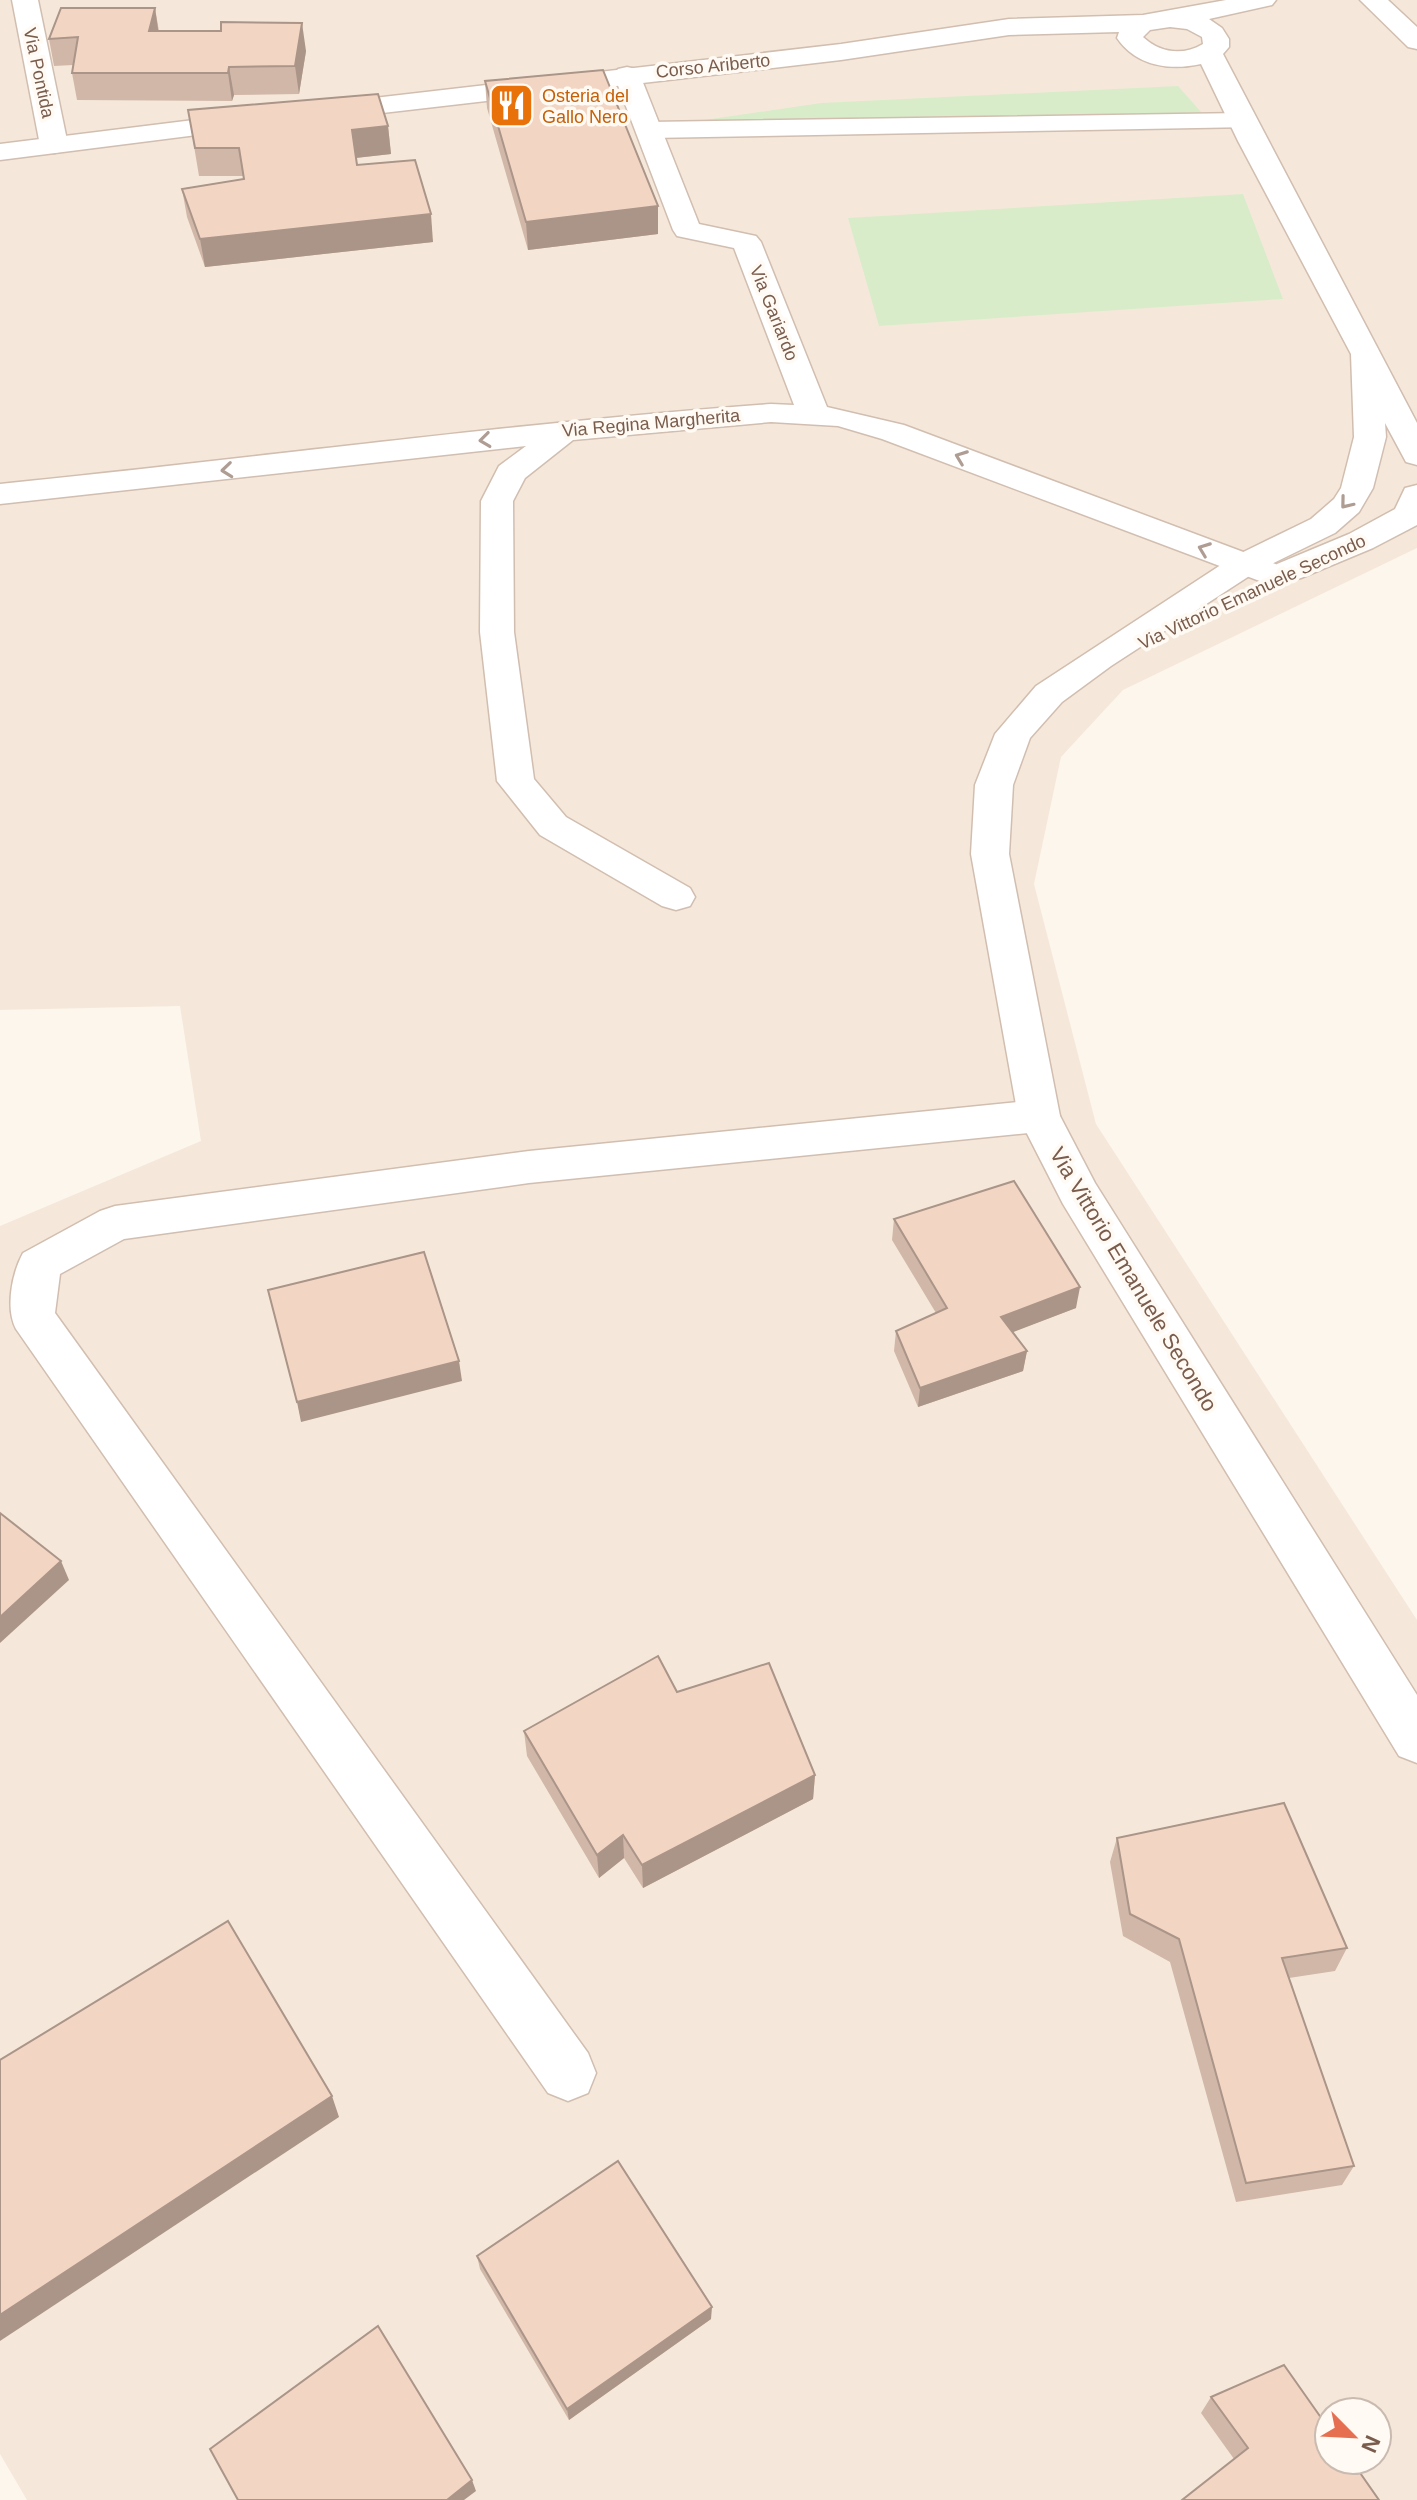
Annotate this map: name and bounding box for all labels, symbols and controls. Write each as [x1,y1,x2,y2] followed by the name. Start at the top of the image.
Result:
[20,26,59,121] street label: Via Pontida
[655,50,771,82] street label: Corso Ariberto
[487,82,535,130] restaurant icon: Osteria del Gallo Nero
[542,86,629,127] place label: Osteria del Gallo Nero
[746,263,802,363] street label: Via Gariardo
[561,405,742,441] street label: Via Regina Margherita
[478,431,492,448] one-way arrow
[955,450,969,467] one-way arrow
[220,462,233,479] one-way arrow
[1342,493,1356,508] one-way arrow
[1135,530,1369,654] street label: Via Vittorio Emanuele Secondo
[1198,542,1212,559] one-way arrow
[1045,1143,1223,1416] street label: Via Vittorio Emanuele Secondo
[1313,2396,1393,2476] north arrow
[1356,2432,1385,2456] text: N

